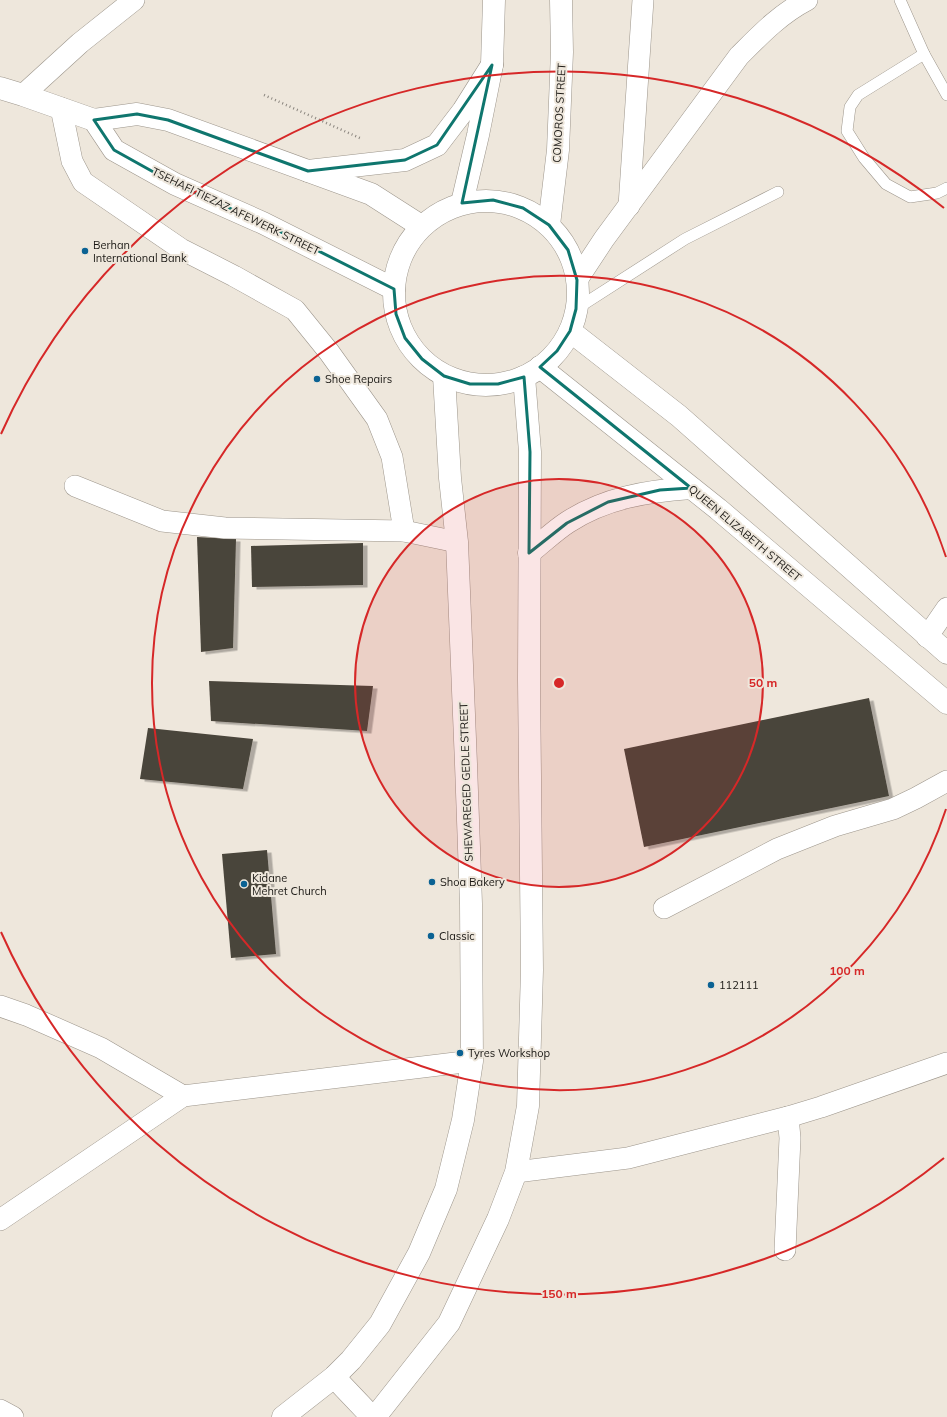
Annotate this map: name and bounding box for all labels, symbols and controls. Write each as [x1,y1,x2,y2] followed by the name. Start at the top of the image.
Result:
[549,62,569,163] street label: COMOROS STREET
[150,164,323,258] street label: TSEHAFI TIEZAZ AFEWERK STREET
[93,238,187,265] place label: Berhan International Bank
[80,246,90,256] marker: Berhan International Bank
[325,372,392,386] place label: Shoe Repairs
[312,374,322,384] marker: Shoe Repairs
[686,482,804,584] street label: QUEEN ELIZABETH STREET
[749,675,777,690] text: 50 m
[552,676,566,690] centre of rings
[456,702,476,862] street label: SHEWAREGED GEDLE STREET
[252,871,327,898] place label: Kidane Mehret Church
[440,875,505,889] place label: Shoa Bakery
[427,877,437,887] marker: Shoa Bakery
[239,879,249,889] marker: Kidane Mehret Church
[439,929,475,943] place label: Classic
[426,931,436,941] marker: Classic
[829,963,865,978] text: 100 m
[719,978,759,992] place label: 112111
[706,980,716,990] marker: 112111
[468,1046,551,1060] place label: Tyres Workshop
[455,1048,465,1058] marker: Tyres Workshop
[541,1286,577,1301] text: 150 m

